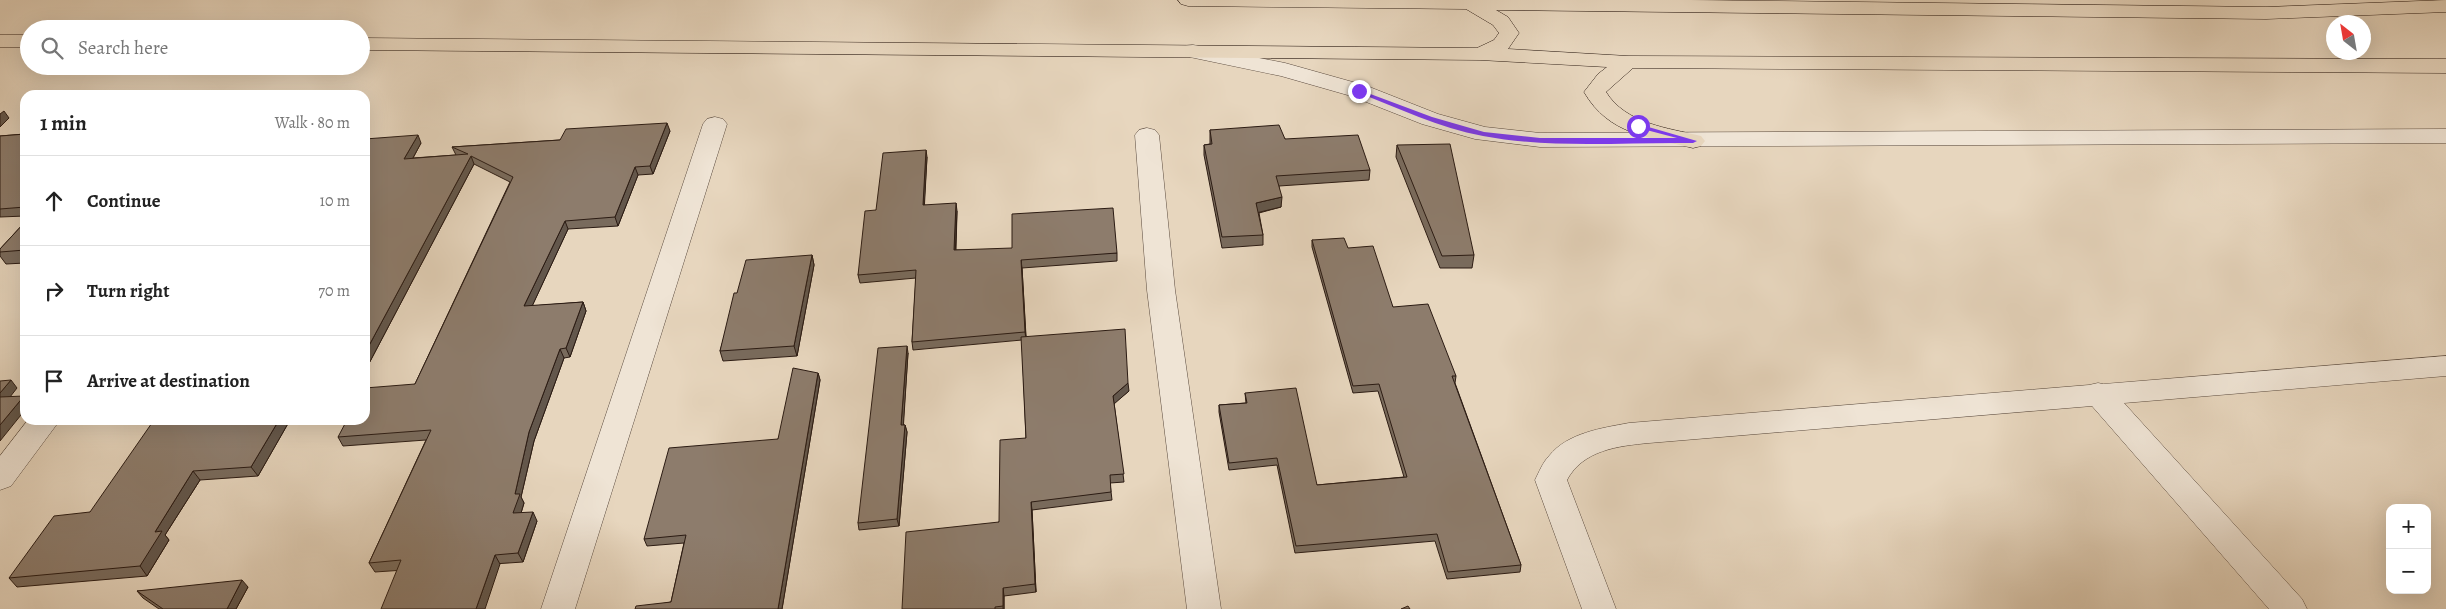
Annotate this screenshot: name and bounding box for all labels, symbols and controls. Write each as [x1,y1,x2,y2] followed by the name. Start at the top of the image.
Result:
[2326,15,2371,60] north arrow
[20,20,370,75] search box
[38,34,66,62] icon: search
[78,35,168,61] text: Search here
[1348,80,1371,103] route end
[40,109,87,137] text: 1 min
[275,112,350,134] text: Walk · 80 m
[1627,115,1650,138] route start
[40,187,68,215] icon: ahead
[87,188,161,214] text: Continue
[320,190,350,212] text: 10 m
[40,277,68,305] icon: right
[87,278,169,304] text: Turn right
[318,280,350,302] text: 70 m
[40,367,68,395] icon: arrive
[87,368,250,394] text: Arrive at destination
[2386,504,2431,594] map controls
[2386,504,2431,549] button: +
[2386,549,2431,594] button: −

